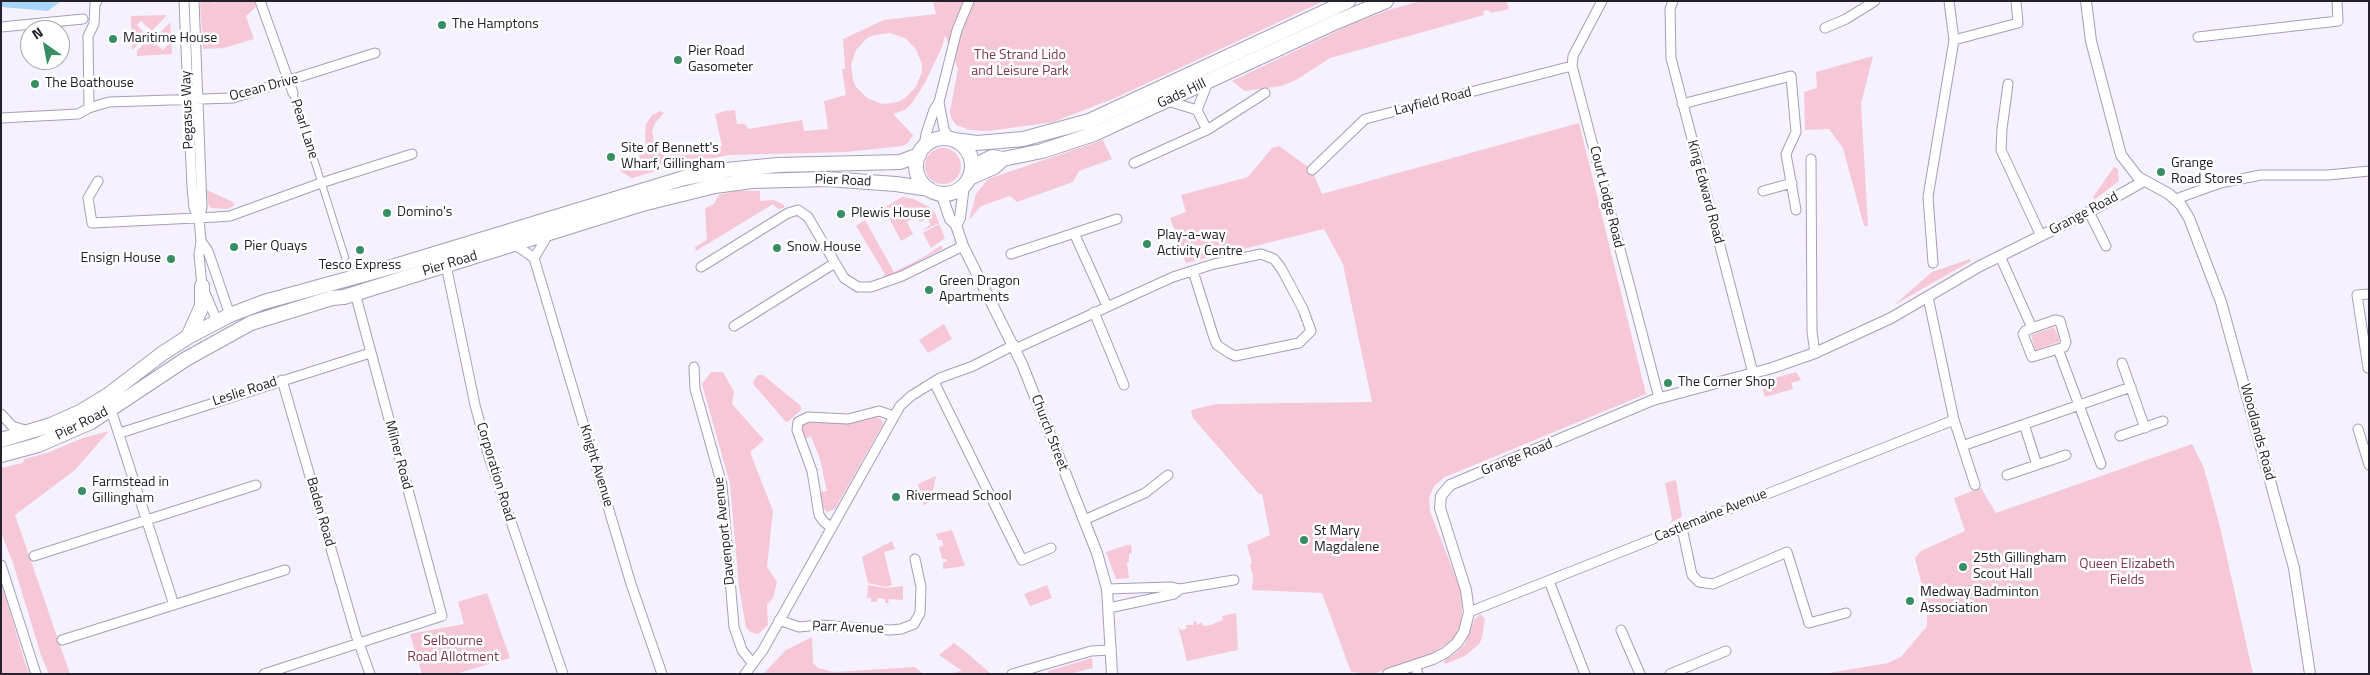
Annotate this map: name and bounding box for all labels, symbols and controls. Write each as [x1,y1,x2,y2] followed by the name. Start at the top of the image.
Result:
[452,17,539,33] place label: The Hamptons
[436,19,448,31] marker: The Hamptons
[20,20,70,70] north arrow
[27,21,47,44] text: N
[123,31,217,47] place label: Maritime House
[107,33,119,45] marker: Maritime House
[688,44,753,76] place label: Pier Road Gasometer
[971,48,1069,80] park label: The Strand Lido and Leisure Park
[672,54,684,66] marker: Pier Road Gasometer
[178,70,198,150] street label: Pegasus Way
[228,71,300,105] street label: Ocean Drive
[1155,75,1209,113] street label: Gads Hill
[45,76,134,92] place label: The Boathouse
[29,78,41,90] marker: The Boathouse
[1393,84,1473,120] street label: Layfield Road
[286,97,322,161] street label: Pearl Lane
[1683,138,1727,246] street label: King Edward Road
[621,141,725,174] place label: Site of Bennett's Wharf, Gillingham
[1585,144,1627,250] street label: Court Lodge Road
[605,151,617,163] marker: Site of Bennett's Wharf, Gillingham
[2171,156,2242,188] place label: Grange Road Stores
[2155,166,2167,178] marker: Grange Road Stores
[814,172,872,190] street label: Pier Road
[2047,189,2121,239] street label: Grange Road
[397,205,452,221] place label: Domino's
[851,206,931,222] place label: Plewis House
[381,207,393,219] marker: Domino's
[835,208,847,220] marker: Plewis House
[1157,228,1243,260] place label: Play-a-way Activity Centre
[1141,238,1153,250] marker: Play-a-way Activity Centre
[244,239,307,255] place label: Pier Quays
[787,240,861,256] place label: Snow House
[228,241,240,253] marker: Pier Quays
[771,242,783,254] marker: Snow House
[354,244,366,256] marker: Tesco Express
[420,248,480,280] street label: Pier Road
[81,251,161,267] place label: Ensign House
[165,253,177,265] marker: Ensign House
[319,258,401,274] place label: Tesco Express
[939,274,1020,306] place label: Green Dragon Apartments
[923,284,935,296] marker: Green Dragon Apartments
[211,374,279,410] street label: Leslie Road
[1678,375,1775,391] place label: The Corner Shop
[1662,377,1674,389] marker: The Corner Shop
[2236,382,2278,482] street label: Woodlands Road
[1027,393,1071,473] street label: Church Street
[53,404,111,444] street label: Pier Road
[381,419,415,491] street label: Milner Road
[472,420,518,524] street label: Corporation Road
[576,423,616,509] street label: Knight Avenue
[1479,436,1555,480] street label: Grange Road
[92,475,169,508] place label: Farmstead in Gillingham
[302,476,338,548] street label: Baden Road
[711,476,739,586] street label: Davenport Avenue
[76,485,88,497] marker: Farmstead in Gillingham
[1652,486,1770,546] street label: Castlemaine Avenue
[906,489,1012,505] place label: Rivermead School
[890,491,902,503] marker: Rivermead School
[1314,524,1379,556] place label: St Mary Magdalene
[1298,534,1310,546] marker: St Mary Magdalene
[1973,551,2066,584] place label: 25th Gillingham Scout Hall
[2079,557,2175,590] park label: Queen Elizabeth Fields
[1957,561,1969,573] marker: 25th Gillingham Scout Hall
[1920,585,2039,618] place label: Medway Badminton Association
[1904,595,1916,607] marker: Medway Badminton Association
[812,618,884,638] street label: Parr Avenue
[407,634,499,666] park label: Selbourne Road Allotment

